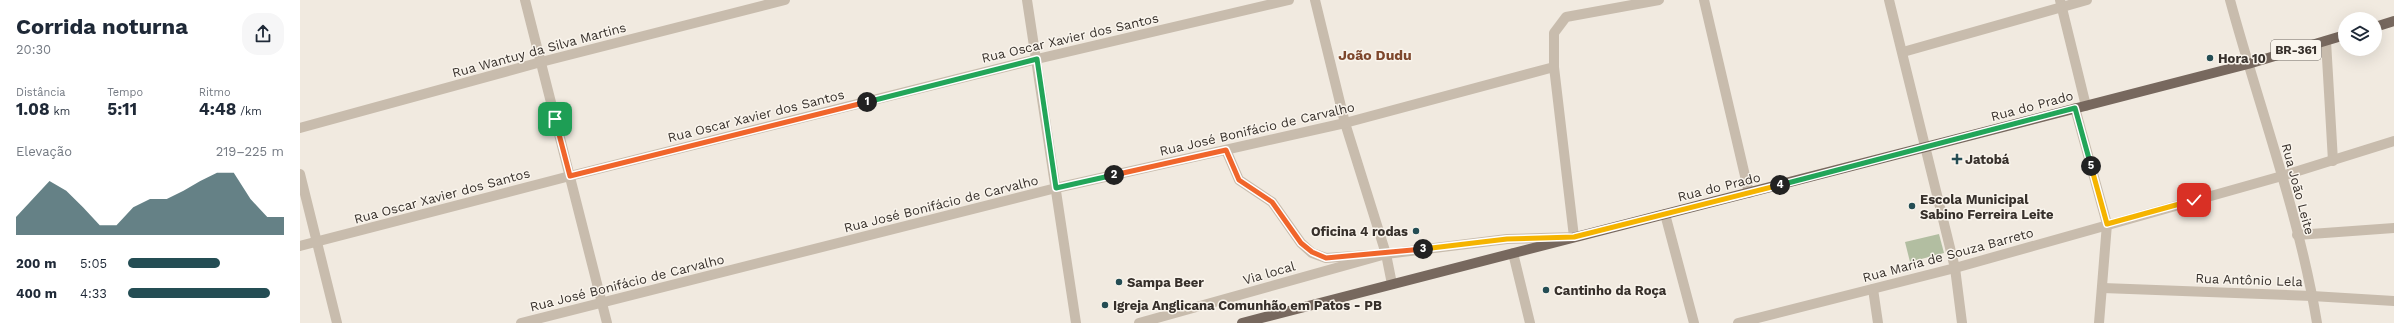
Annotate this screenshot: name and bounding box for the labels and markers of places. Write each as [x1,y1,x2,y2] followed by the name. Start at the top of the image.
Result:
[2218,51,2266,66] place label: Hora 10
[2205,53,2215,63] marker: Hora 10
[857,92,877,112] pin: 1
[538,102,572,136] pin
[1965,152,2010,167] place label: Jatobá
[1952,154,1962,164] marker: Jatobá
[2081,156,2101,176] pin: 5
[1104,165,1124,185] pin: 2
[1770,175,1790,195] pin: 4
[2177,183,2211,217] pin
[1920,192,2054,222] place label: Escola Municipal Sabino Ferreira Leite
[1907,201,1917,211] marker: Escola Municipal Sabino Ferreira Leite
[1311,224,1408,239] place label: Oficina 4 rodas
[1411,226,1421,236] marker: Oficina 4 rodas
[1413,239,1433,259] pin: 3
[1127,275,1204,290] place label: Sampa Beer
[1114,277,1124,287] marker: Sampa Beer
[1554,283,1667,298] place label: Cantinho da Roça
[1541,285,1551,295] marker: Cantinho da Roça
[1113,298,1382,313] place label: Igreja Anglicana Comunhão em Patos - PB
[1100,300,1110,310] marker: Igreja Anglicana Comunhão em Patos - PB

